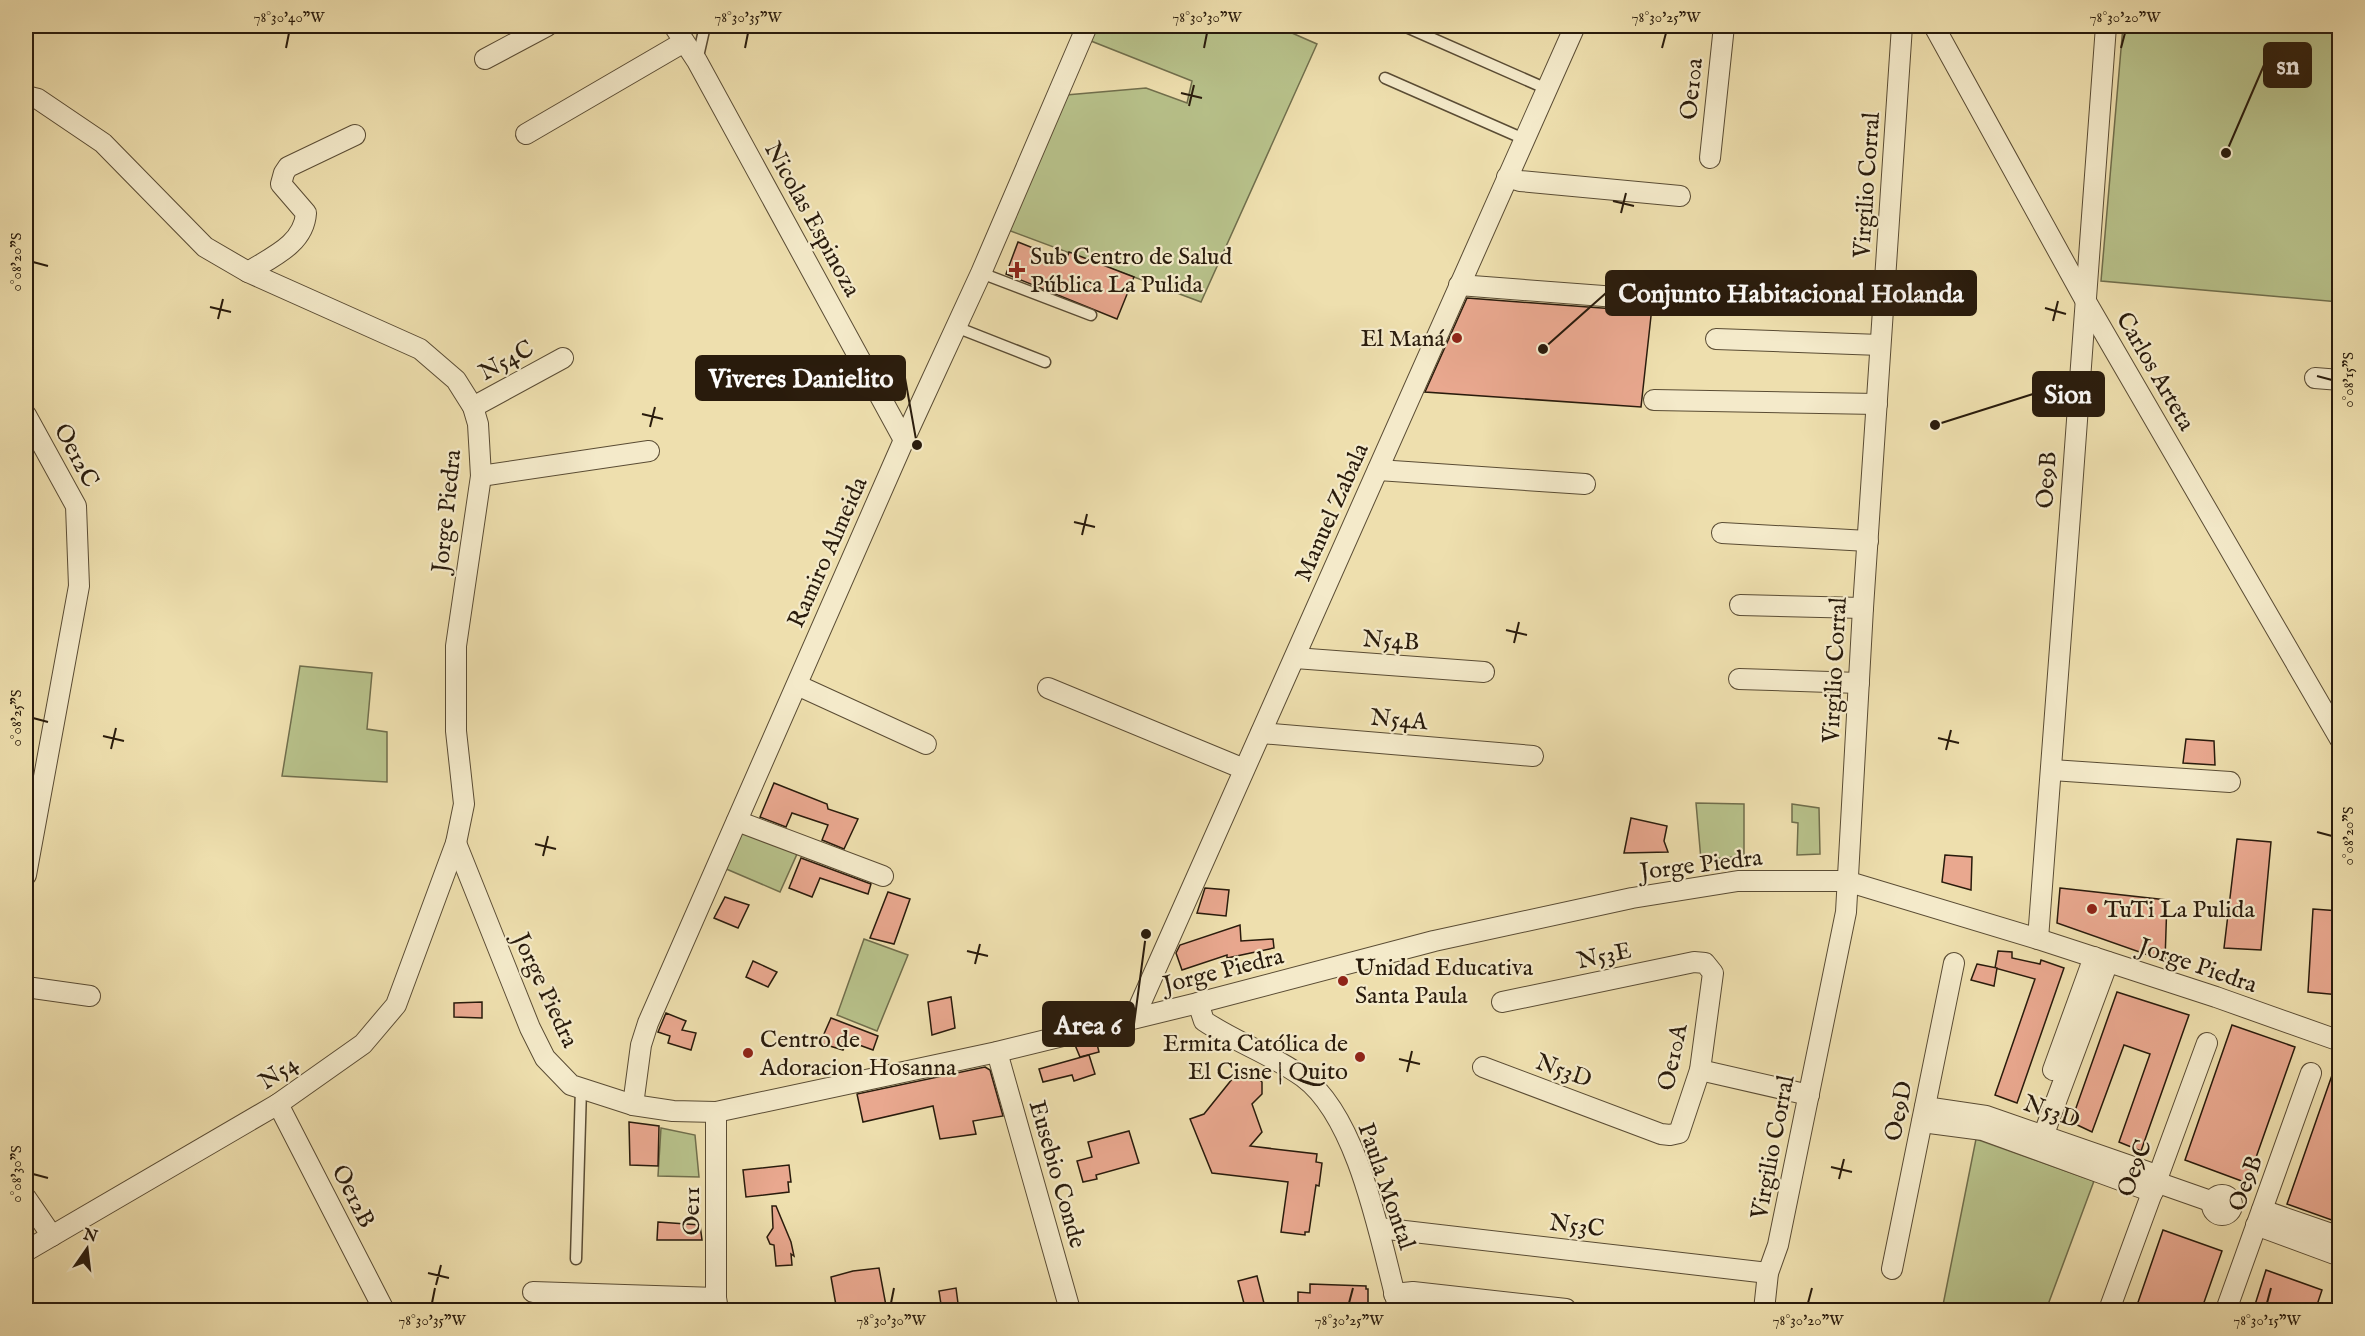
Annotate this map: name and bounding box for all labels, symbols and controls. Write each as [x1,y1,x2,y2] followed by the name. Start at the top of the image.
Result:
[253,8,325,27] text: 78°30'40"W
[714,8,782,27] text: 78°30'35"W
[1172,8,1242,27] text: 78°30'30"W
[1632,8,1701,27] text: 78°30'25"W
[2090,8,2161,27] text: 78°30'20"W
[2264,43,2311,87] callout: sn
[2277,50,2300,83] text: sn
[1674,56,1711,122] street label: Oe10a
[1847,111,1888,260] street label: Virgilio Corral
[756,137,867,303] street label: Nicolas Espinoza
[7,232,26,292] text: 0°08'20"S
[1030,242,1233,301] place label: Sub Centro de Salud Pública La Pulida
[1008,261,1026,279] marker: Sub Centro de Salud Pública La Pulida
[1606,271,1976,315] callout: Conjunto Habitacional Holanda
[1618,278,1965,311] text: Conjunto Habitacional Holanda
[2108,307,2202,437] street label: Carlos Arteta
[1360,324,1446,355] place label: El Maná
[1450,331,1464,345] marker: El Maná
[474,334,540,389] street label: N54C
[2339,352,2358,408] text: 0°08'15"S
[696,356,905,400] callout: Viveres Danielito
[707,363,894,396] text: Viveres Danielito
[2033,372,2104,416] callout: Sion
[2044,379,2092,412] text: Sion
[46,418,105,493] street label: Oe12C
[1288,438,1377,587] street label: Manuel Zabala
[425,448,469,577] street label: Jorge Piedra
[2030,450,2065,510] street label: Oe9B
[781,472,876,633] street label: Ramiro Almeida
[1816,596,1855,745] street label: Virgilio Corral
[1361,624,1420,659] street label: N54B
[7,689,26,747] text: 0°08'25"S
[1369,703,1430,739] street label: N54A
[2339,806,2358,866] text: 0°08'20"S
[1635,843,1765,889] street label: Jorge Piedra
[2104,895,2255,926] place label: TuTi La Pulida
[2085,902,2099,916] marker: TuTi La Pulida
[503,925,585,1054] street label: Jorge Piedra
[2131,931,2261,1001] street label: Jorge Piedra
[1574,936,1634,977] street label: N53E
[1157,941,1288,1002] street label: Jorge Piedra
[1355,953,1534,1012] place label: Unidad Educativa Santa Paula
[1336,974,1350,988] marker: Unidad Educativa Santa Paula
[1043,1002,1134,1046] callout: Area 6
[1054,1010,1122,1043] text: Area 6
[1651,1020,1696,1094] street label: Oe10A
[759,1025,957,1084] place label: Centro de Adoracion Hosanna
[1163,1029,1348,1088] place label: Ermita Católica de El Cisne | Quito
[741,1046,755,1060] marker: Centro de Adoracion Hosanna
[1531,1047,1596,1096] street label: N53D
[253,1049,305,1098] street label: N54
[1353,1050,1367,1064] marker: Ermita Católica de El Cisne | Quito
[1744,1072,1803,1223] street label: Virgilio Corral
[1878,1078,1921,1144] street label: Oe9D
[2019,1088,2084,1136] street label: N53D
[1021,1097,1092,1252] street label: Eusebio Conde
[1349,1119,1422,1254] street label: Paula Montal
[2111,1136,2160,1201] street label: Oe9C
[7,1145,26,1203] text: 0°08'30"S
[2222,1151,2271,1216] street label: Oe9B
[324,1160,382,1234] street label: Oe12B
[677,1187,708,1235] street label: Oe11
[1547,1208,1606,1245] street label: N53C
[57,1219,117,1279] north arrow
[80,1225,99,1248] text: N
[398,1311,466,1330] text: 78°30'35"W
[856,1311,926,1330] text: 78°30'30"W
[1315,1311,1384,1330] text: 78°30'25"W
[1773,1311,1844,1330] text: 78°30'20"W
[2233,1311,2301,1330] text: 78°30'15"W

